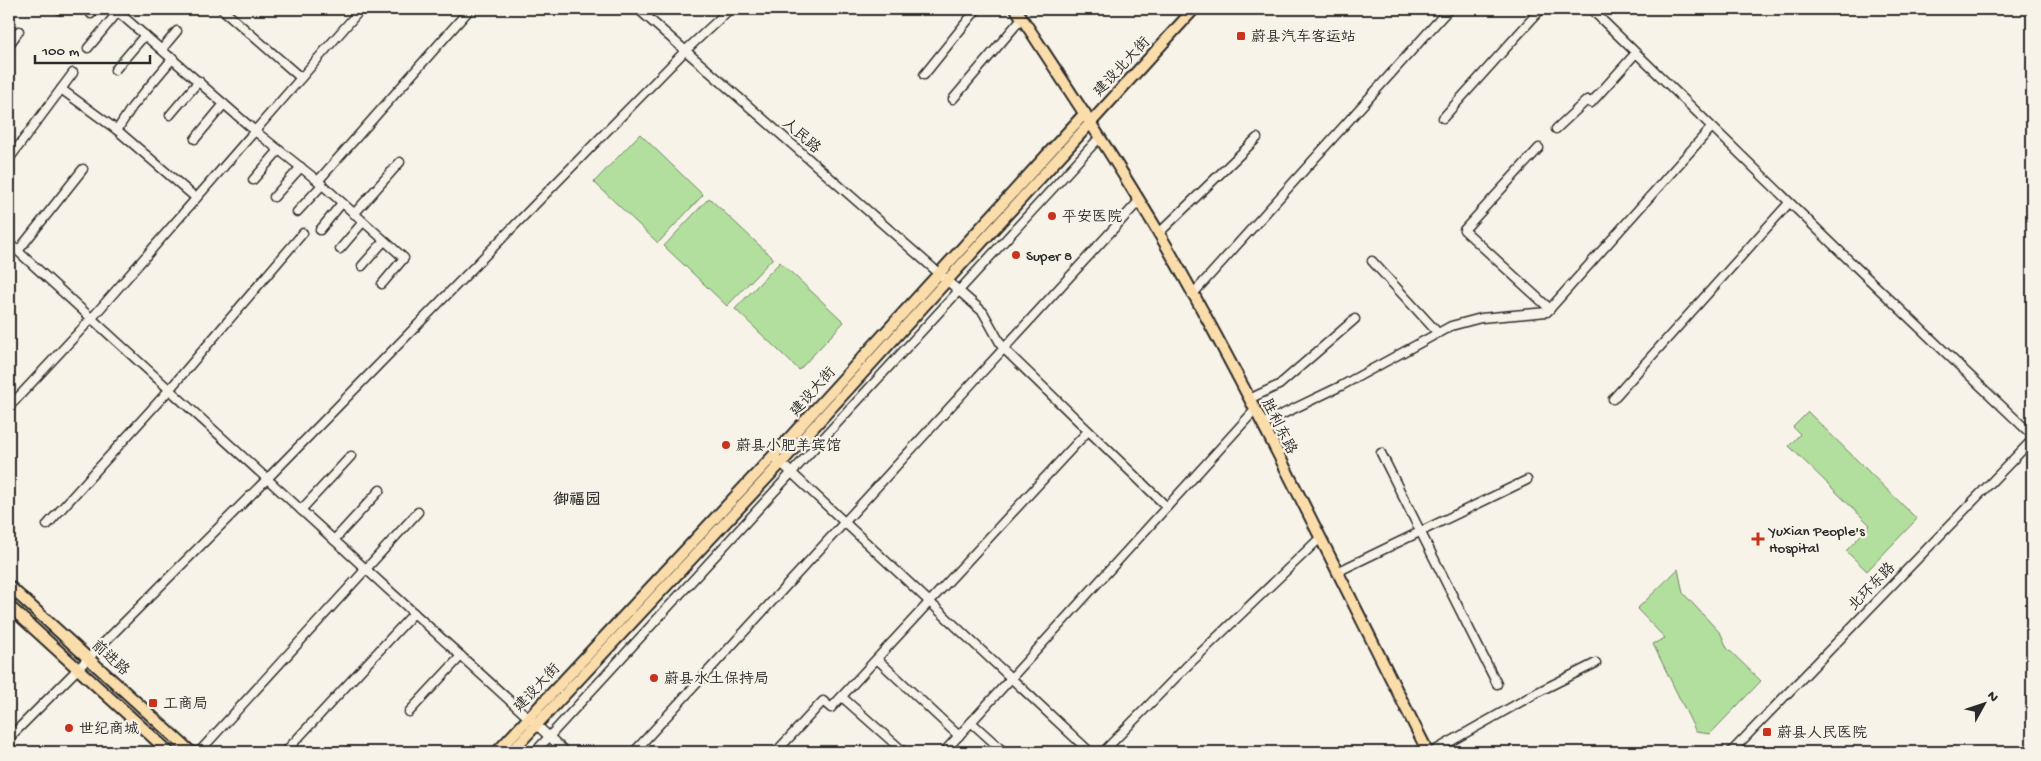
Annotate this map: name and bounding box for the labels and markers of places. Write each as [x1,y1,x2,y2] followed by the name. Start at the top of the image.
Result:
[1251,29,1356,47] place label: 蔚县汽车客运站
[1235,30,1247,42] marker: 蔚县汽车客运站
[1062,208,1122,227] place label: 平安医院
[1046,210,1058,222] marker: 平安医院
[1026,248,1072,266] place label: Super 8
[1010,249,1022,261] marker: Super 8
[736,437,841,456] place label: 蔚县小肥羊宾馆
[720,439,732,451] marker: 蔚县小肥羊宾馆
[1767,523,1865,558] place label: Yuxian People's Hospital
[1751,532,1765,546] marker: Yuxian People's Hospital
[664,671,769,689] place label: 蔚县水土保持局
[648,672,660,684] marker: 蔚县水土保持局
[163,695,208,714] place label: 工商局
[147,697,159,709] marker: 工商局
[79,720,139,739] place label: 世纪商城
[63,722,75,734] marker: 世纪商城
[1777,724,1867,743] place label: 蔚县人民医院
[1761,726,1773,738] marker: 蔚县人民医院

